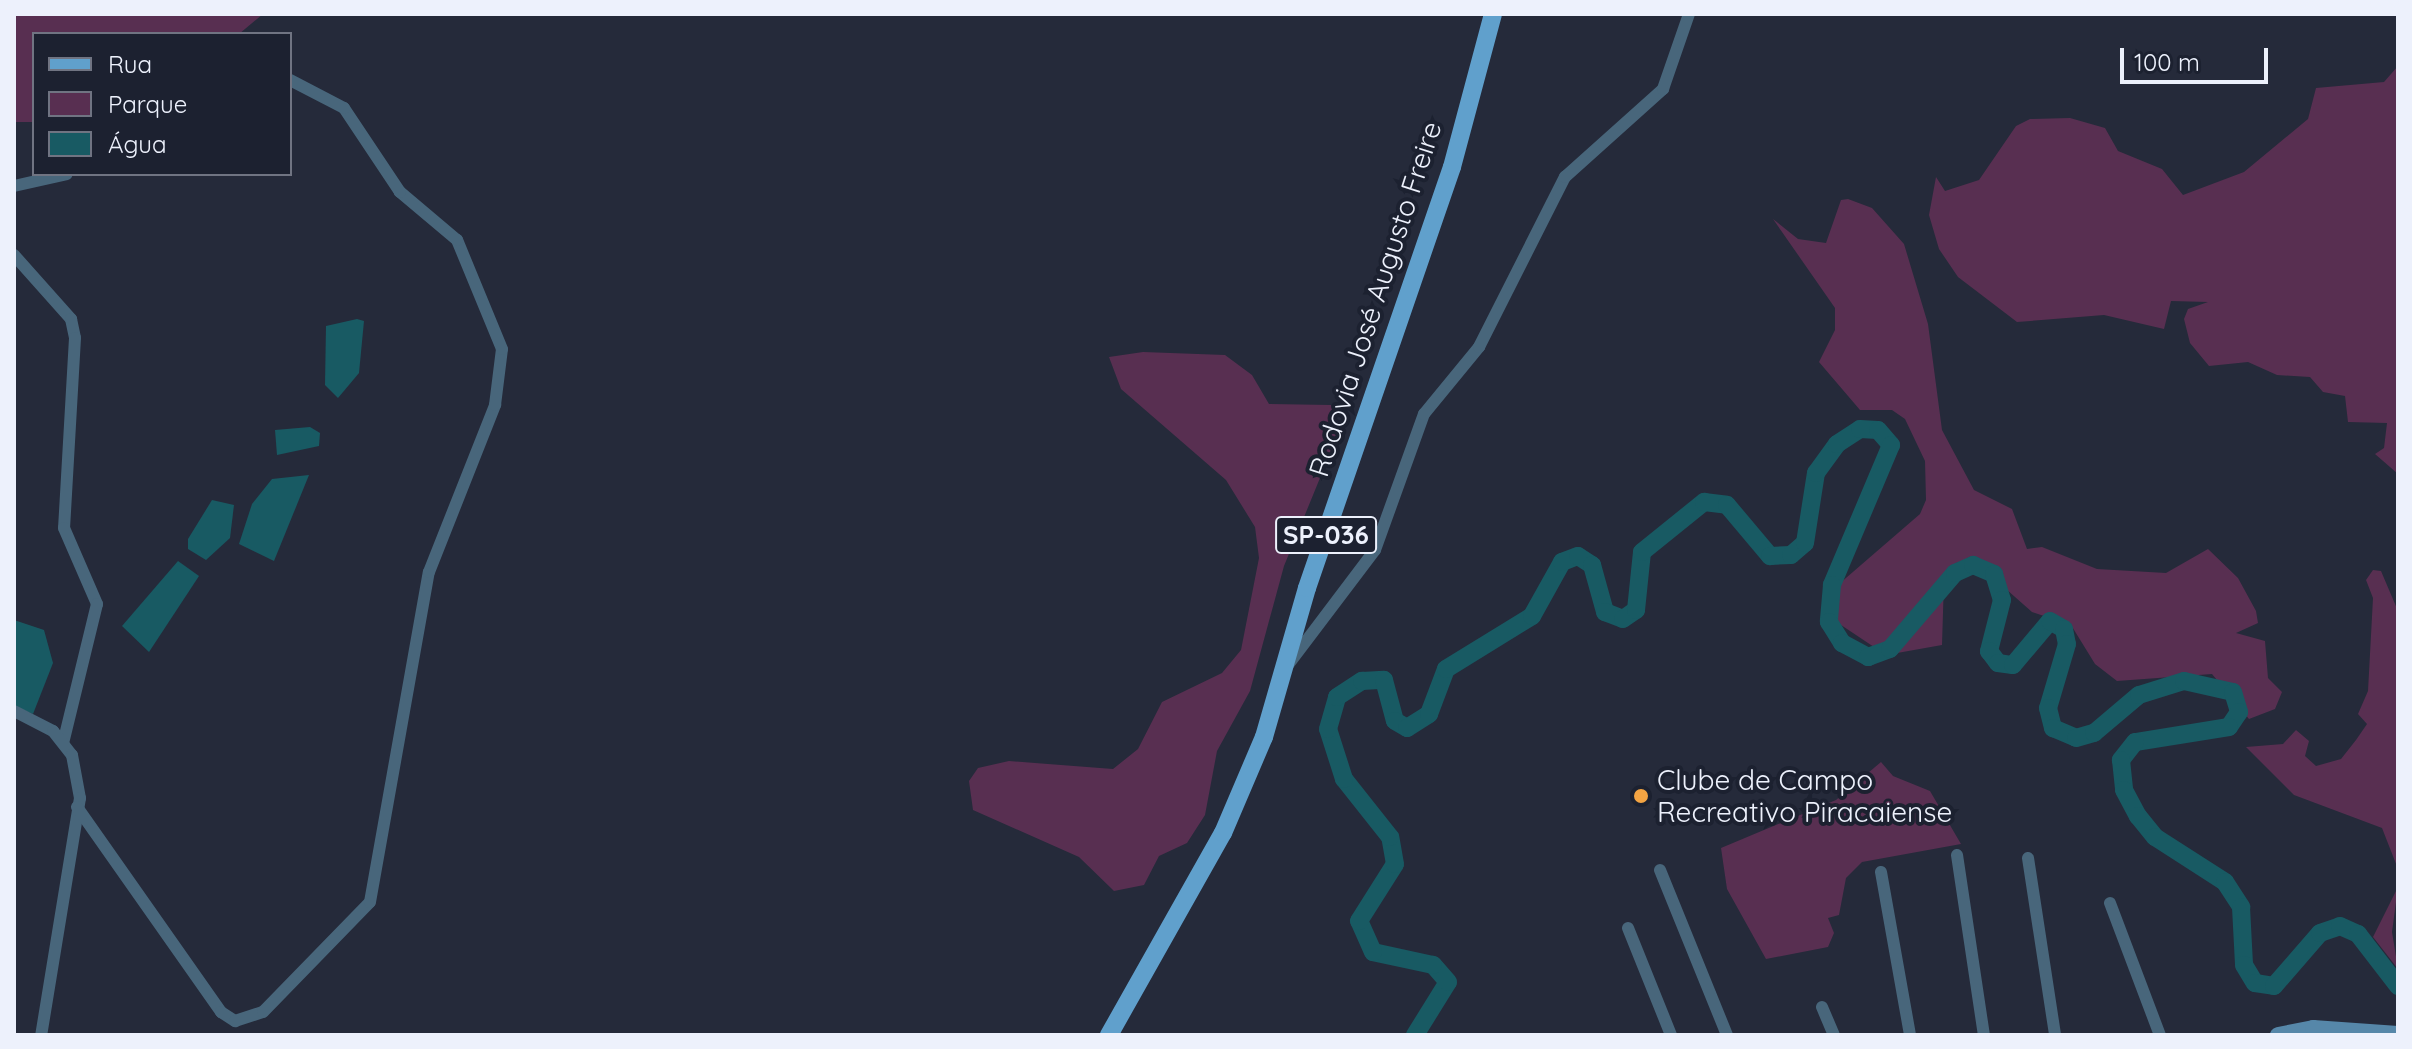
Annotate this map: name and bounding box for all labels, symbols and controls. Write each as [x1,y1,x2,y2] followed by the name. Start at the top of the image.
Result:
[32,32,292,176] legend
[2124,32,2272,82] scale bar
[2134,47,2200,77] text: 100 m
[108,49,152,79] text: Rua
[108,89,187,119] text: Parque
[1302,117,1448,481] street label: Rodovia José Augusto Freire
[108,129,167,159] text: Água
[1274,513,1378,557] road number: SP-036
[1657,763,1952,829] place label: Clube de Campo Recreativo Piracaiense
[1632,787,1650,805] marker: Clube de Campo Recreativo Piracaiense

